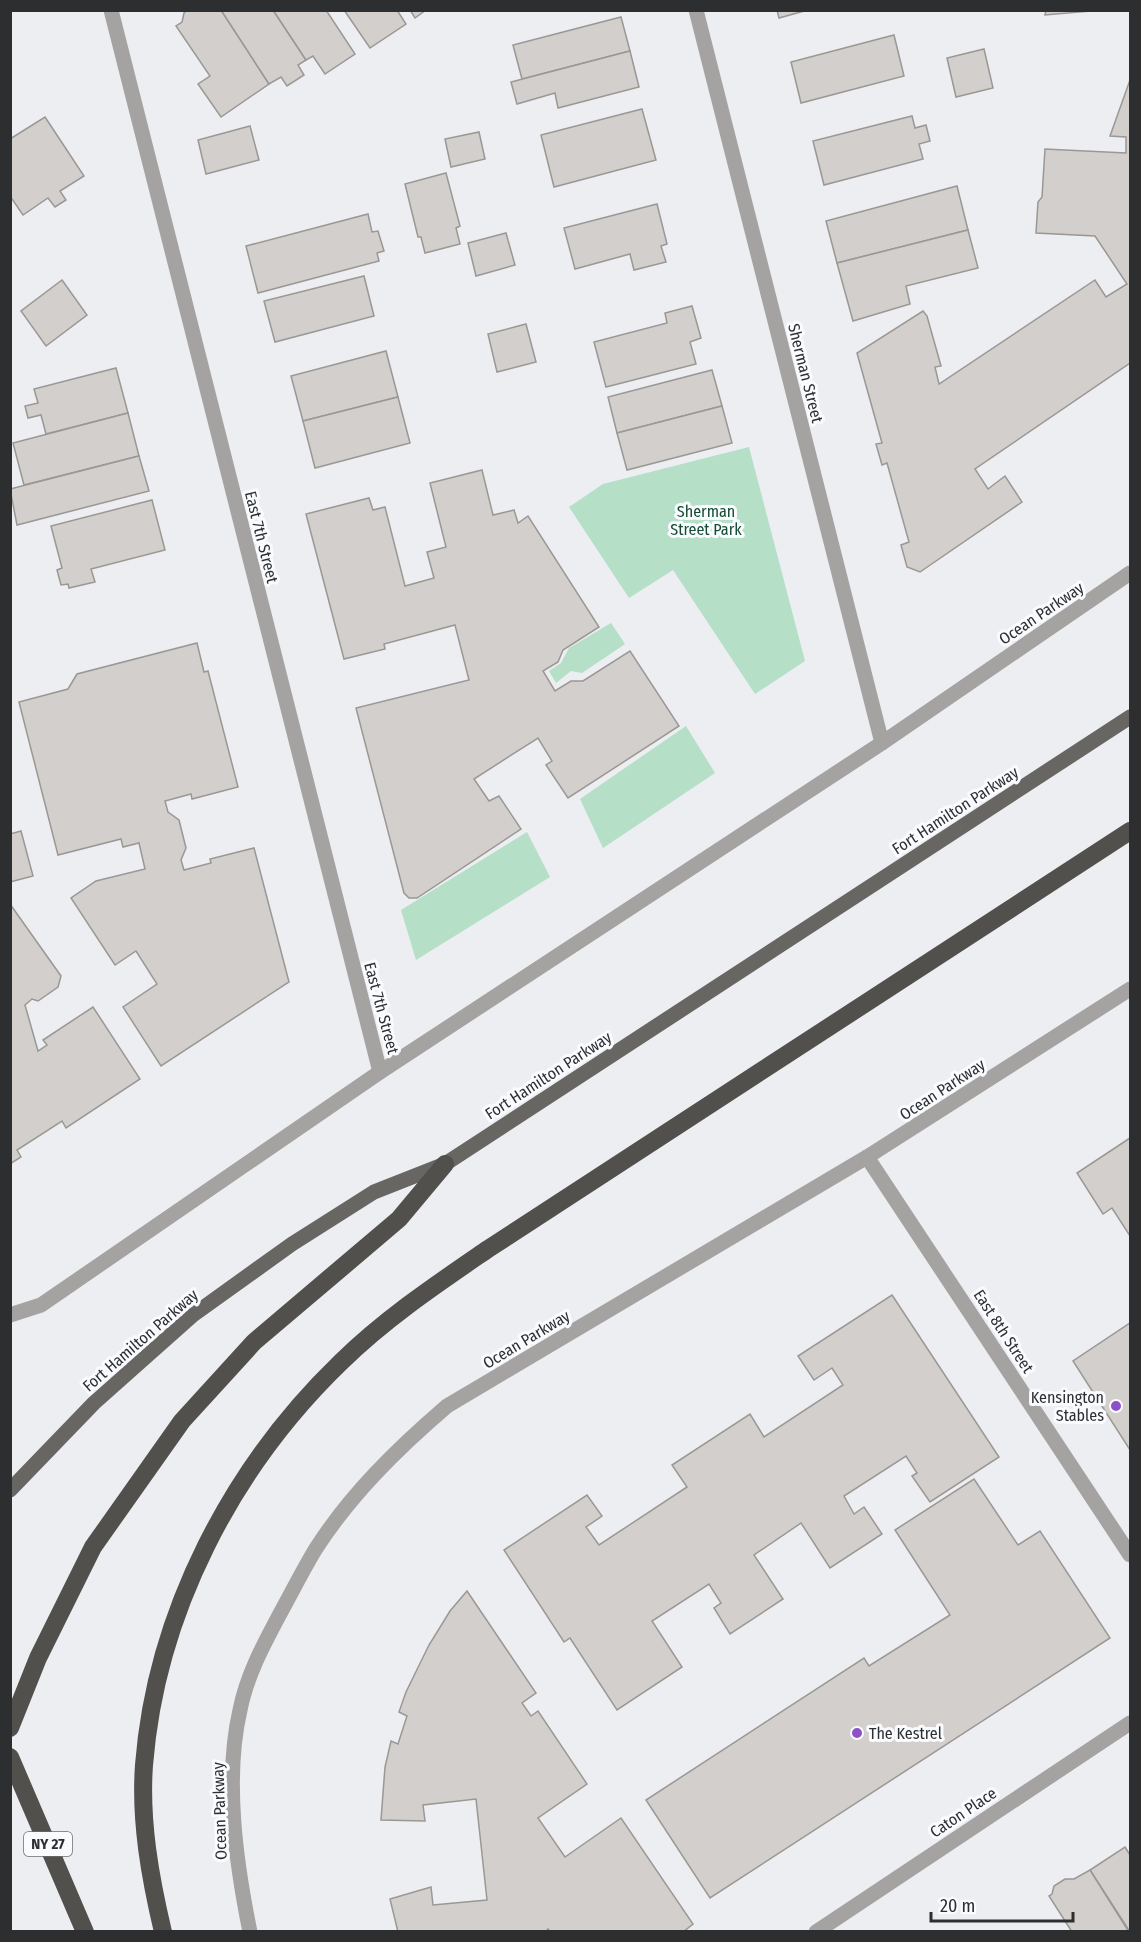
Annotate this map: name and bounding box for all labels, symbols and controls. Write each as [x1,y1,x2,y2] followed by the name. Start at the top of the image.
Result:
[784,322,827,425] street label: Sherman Street
[241,489,282,586] street label: East 7th Street
[670,502,742,539] park label: Sherman Street Park
[995,578,1088,649] street label: Ocean Parkway
[889,762,1023,858] street label: Fort Hamilton Parkway
[360,960,403,1057] street label: East 7th Street
[482,1027,616,1123] street label: Fort Hamilton Parkway
[896,1054,989,1124] street label: Ocean Parkway
[79,1285,203,1396] street label: Fort Hamilton Parkway
[970,1286,1038,1377] street label: East 8th Street
[479,1306,574,1373] street label: Ocean Parkway
[1031,1388,1104,1425] place label: Kensington Stables
[1109,1399,1123,1413] marker: Kensington Stables
[869,1724,942,1743] place label: The Kestrel
[850,1726,864,1740] marker: The Kestrel
[208,1761,231,1860] street label: Ocean Parkway
[926,1783,1000,1842] street label: Caton Place
[24,1832,72,1856] road number: NY 27
[931,1885,1074,1923] scale bar
[940,1895,975,1917] text: 20 m

